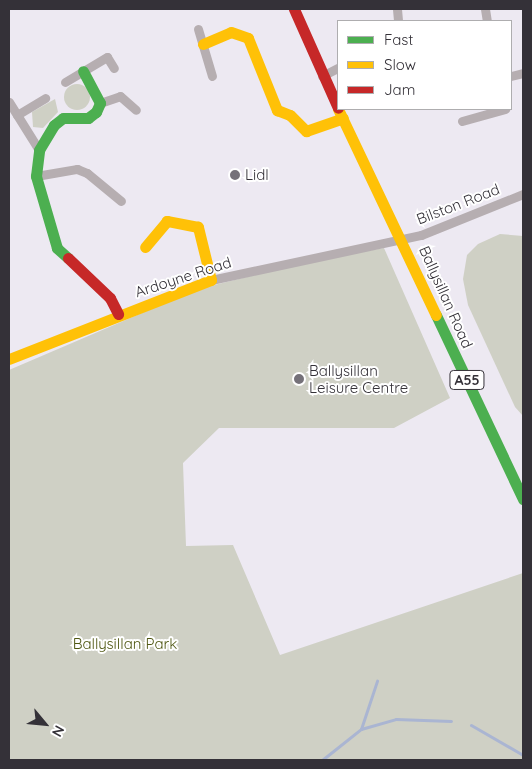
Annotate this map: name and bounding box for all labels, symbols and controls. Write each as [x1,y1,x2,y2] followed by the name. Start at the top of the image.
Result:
[337,20,512,110] legend
[384,30,413,49] text: Fast
[384,55,416,74] text: Slow
[384,80,415,99] text: Jam
[245,166,269,184] place label: Lidl
[229,169,241,181] marker: Lidl
[414,180,502,228] street label: Bilston Road
[415,243,477,351] street label: Ballysillan Road
[133,253,233,301] street label: Ardoyne Road
[309,361,408,396] place label: Ballysillan Leisure Centre
[448,368,486,392] road number: A55
[293,373,305,385] marker: Ballysillan Leisure Centre
[73,635,177,653] park label: Ballysillan Park
[20,699,70,749] north arrow
[48,722,69,740] text: N

